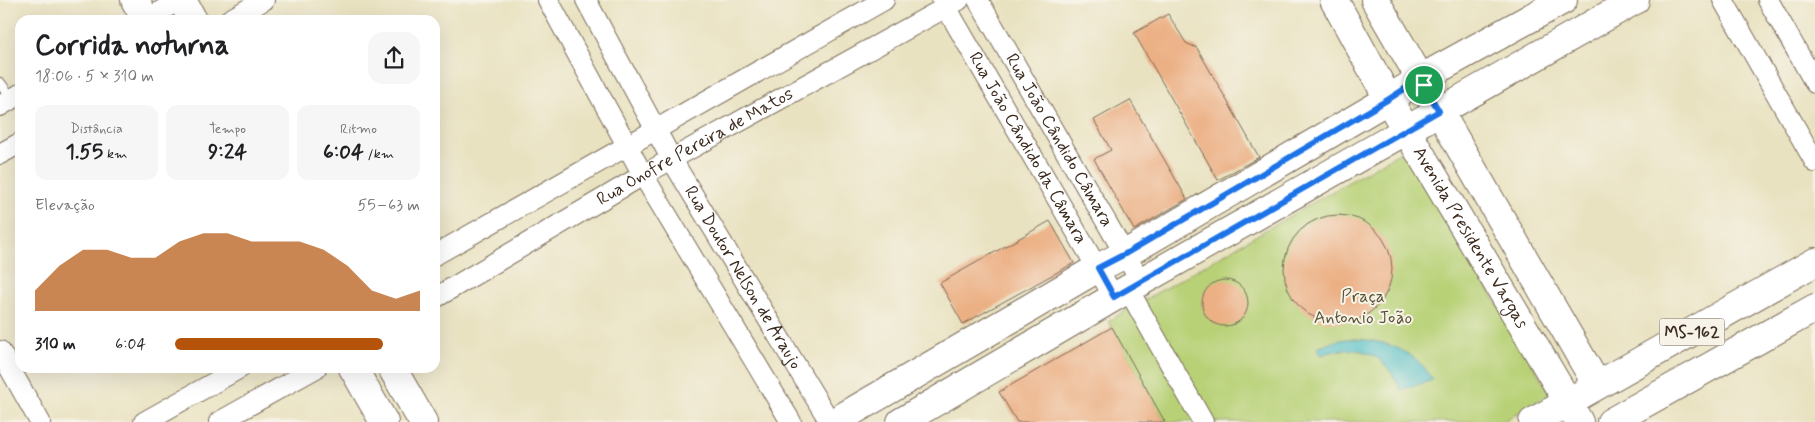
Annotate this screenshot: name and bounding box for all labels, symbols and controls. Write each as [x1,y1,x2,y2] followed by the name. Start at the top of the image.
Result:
[35,28,229,65] text: Corrida noturna
[368,32,420,84] button: share
[963,48,1093,248] street label: Rua João Cândido da Câmara
[1000,49,1119,231] street label: Rua João Cândido Câmara
[1403,64,1445,106] pin
[35,66,154,87] text: 18:06 · 5 × 310 m
[1410,71,1438,99] icon: arrive
[592,82,798,212] street label: Rua Onofre Pereira de Matos
[70,120,123,138] text: Distância
[209,120,246,138] text: Tempo
[340,120,377,138] text: Ritmo
[66,138,103,166] text: 1.55
[208,138,247,166] text: 9:24
[323,138,364,166] text: 6:04
[1407,142,1534,333] street label: Avenida Presidente Vargas
[103,145,127,163] text: km
[364,145,394,163] text: /km
[678,181,808,374] street label: Rua Doutor Nelson de Araujo
[35,195,95,216] text: Elevação
[358,195,420,216] text: 55–63 m
[1314,285,1412,330] park label: Praça Antonio João
[1660,318,1724,346] road number: MS-162
[35,334,76,355] text: 310 m
[115,334,146,355] text: 6:04

